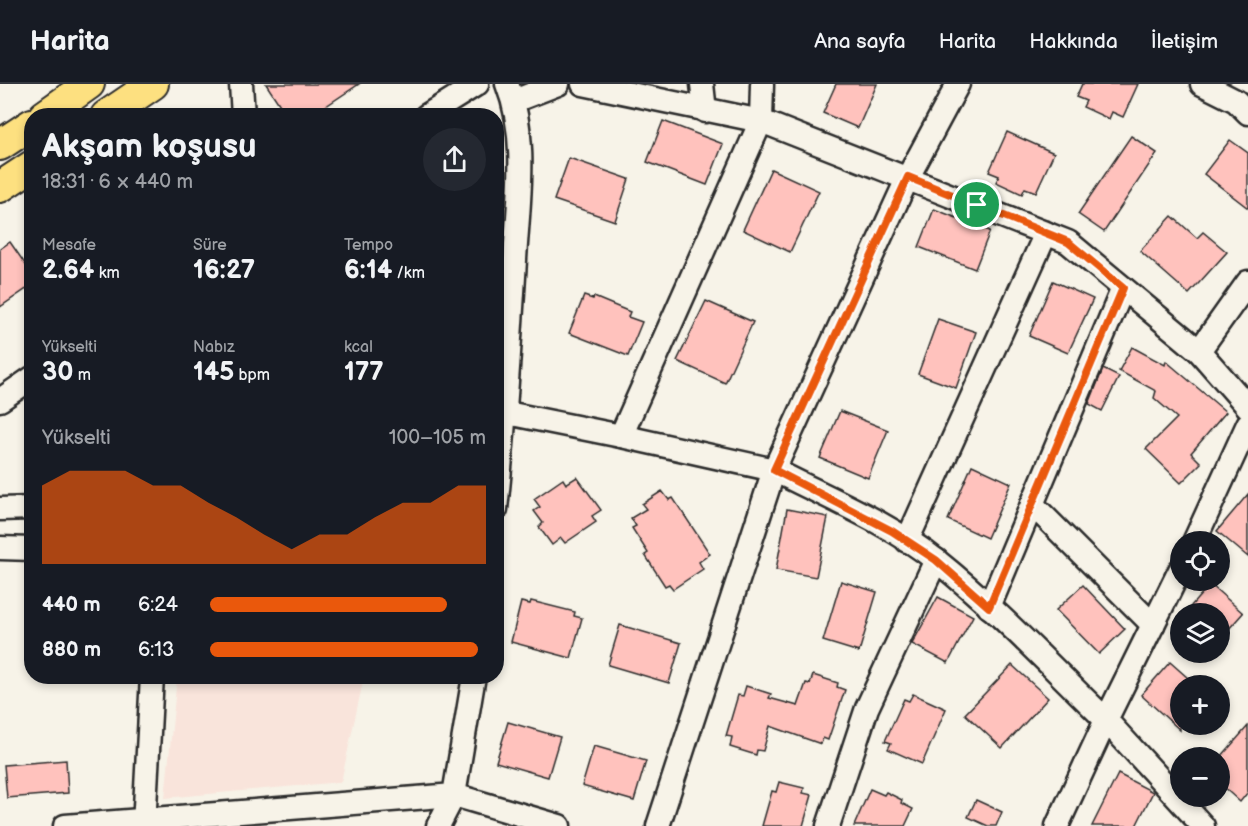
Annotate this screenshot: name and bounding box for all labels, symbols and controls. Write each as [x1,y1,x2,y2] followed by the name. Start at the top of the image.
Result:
[30,25,110,58] text: Harita
[814,29,906,54] text: Ana sayfa
[939,29,996,54] text: Harita
[1029,29,1118,54] text: Hakkında
[1151,29,1218,54] text: İletişim
[42,127,257,167] text: Akşam koşusu
[423,128,486,191] button: share
[42,170,193,194] text: 18:31 · 6 × 440 m
[951,179,1002,230] pin
[960,188,993,221] icon: arrive
[42,236,96,255] text: Mesafe
[193,236,227,255] text: Süre
[344,236,393,255] text: Tempo
[42,255,94,286] text: 2.64
[193,255,255,286] text: 16:27
[344,255,392,286] text: 6:14
[94,264,120,283] text: km
[392,264,425,283] text: /km
[42,338,97,357] text: Yükselti
[193,338,235,357] text: Nabız
[344,338,373,357] text: kcal
[42,357,73,388] text: 30
[193,357,234,388] text: 145
[344,357,384,388] text: 177
[73,366,91,385] text: m
[234,366,270,385] text: bpm
[42,426,111,450] text: Yükselti
[389,426,486,450] text: 100–105 m
[1170,531,1230,807] map controls
[1170,531,1230,591] button: locate
[42,593,100,617] text: 440 m
[138,593,178,617] text: 6:24
[1170,603,1230,663] button: layers
[42,638,101,662] text: 880 m
[138,638,174,662] text: 6:13
[1170,675,1230,735] button: +
[1170,747,1230,807] button: −

